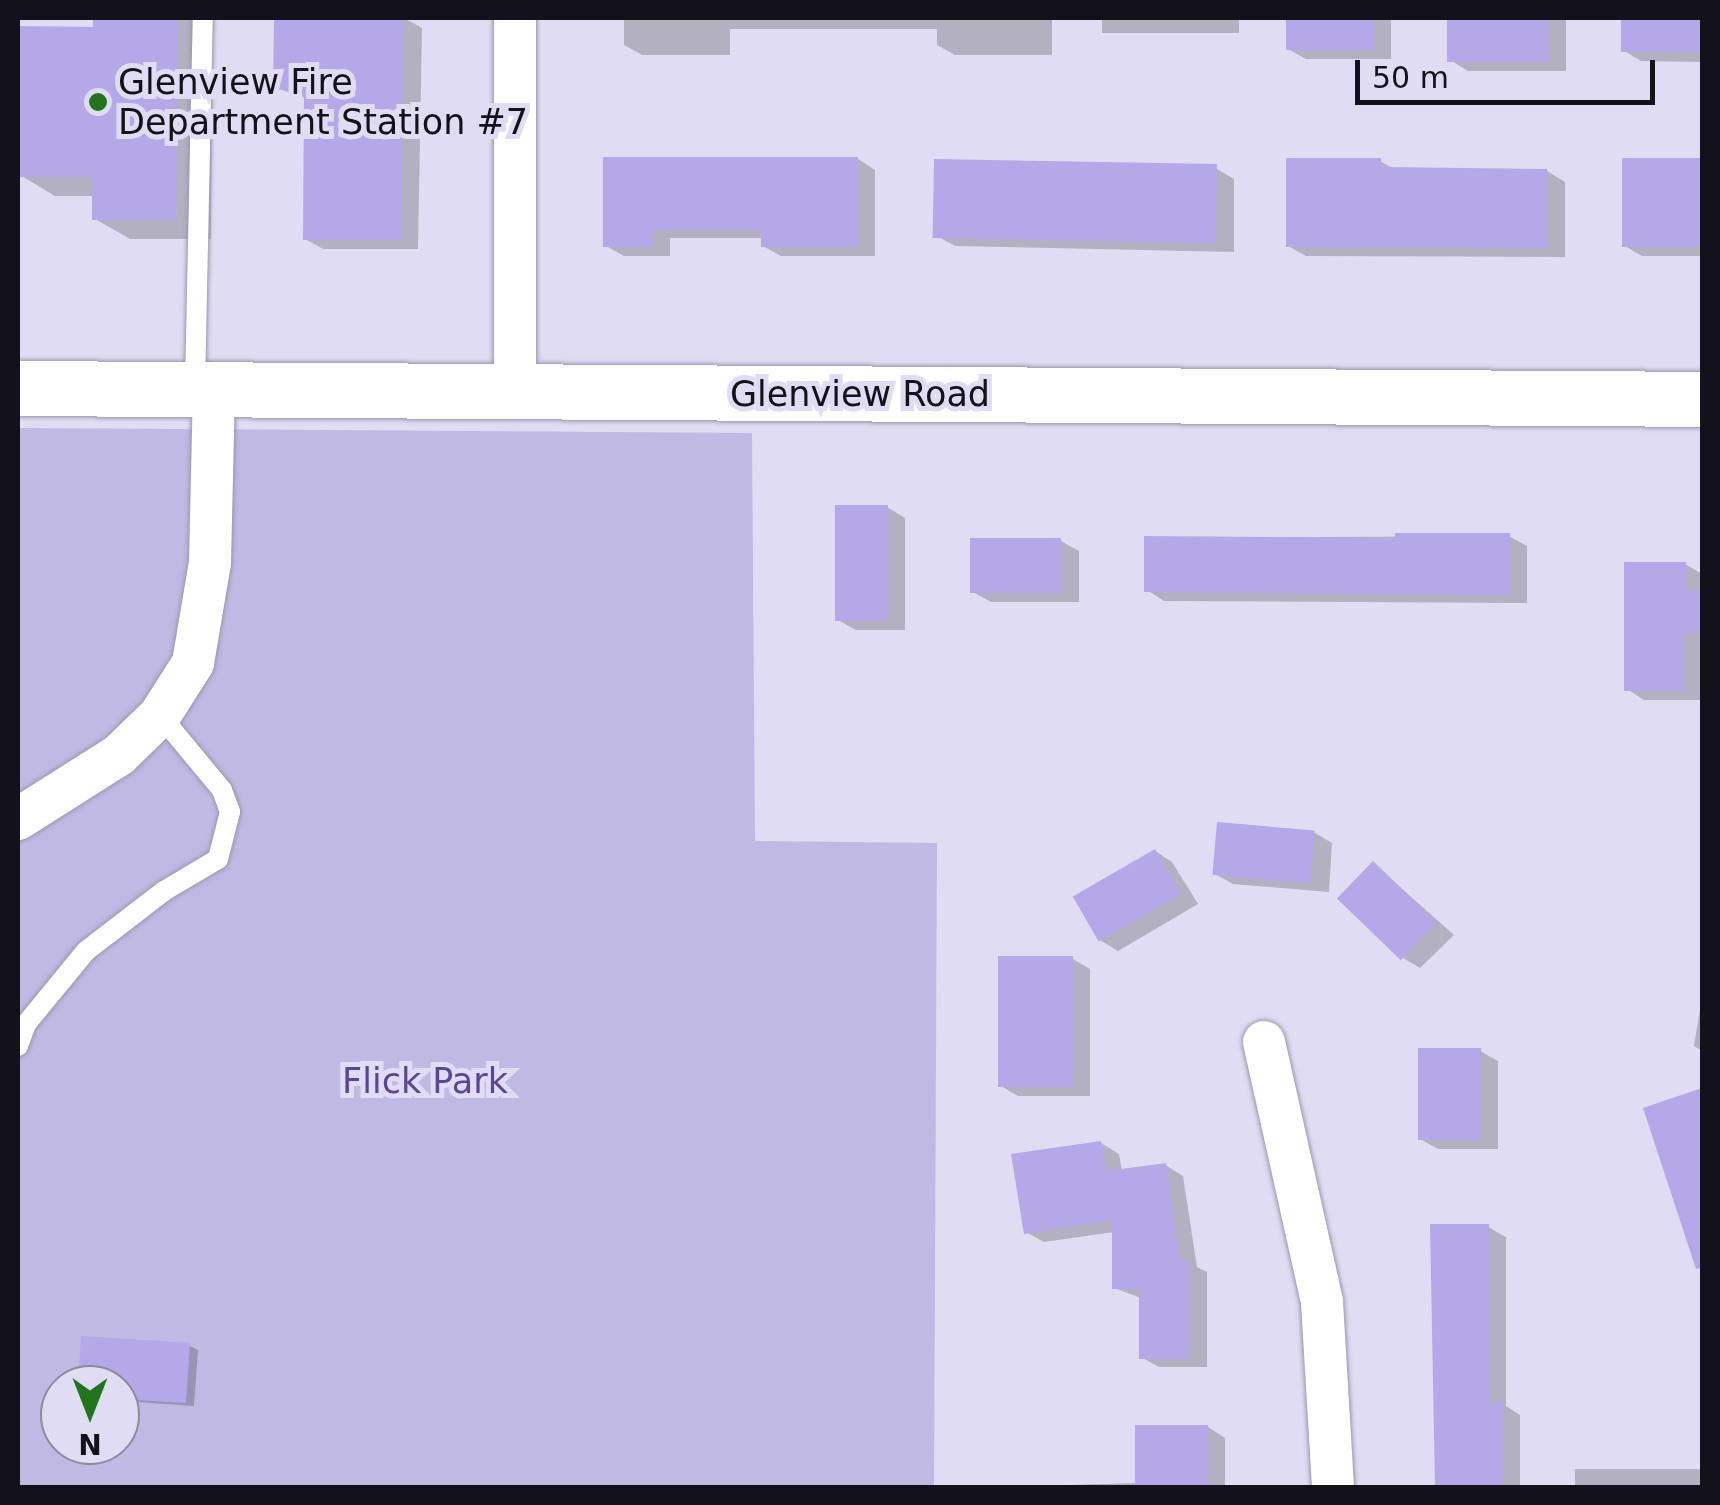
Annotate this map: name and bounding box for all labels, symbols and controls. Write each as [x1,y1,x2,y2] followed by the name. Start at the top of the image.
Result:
[1360,40,1660,102] scale bar
[1372,60,1449,95] text: 50 m
[118,61,528,143] place label: Glenview Fire Department Station #7
[87,91,109,113] marker: Glenview Fire Department Station #7
[730,373,990,415] street label: Glenview Road
[342,1060,508,1102] park label: Flick Park
[40,1365,140,1465] north arrow
[78,1427,102,1460] text: N

